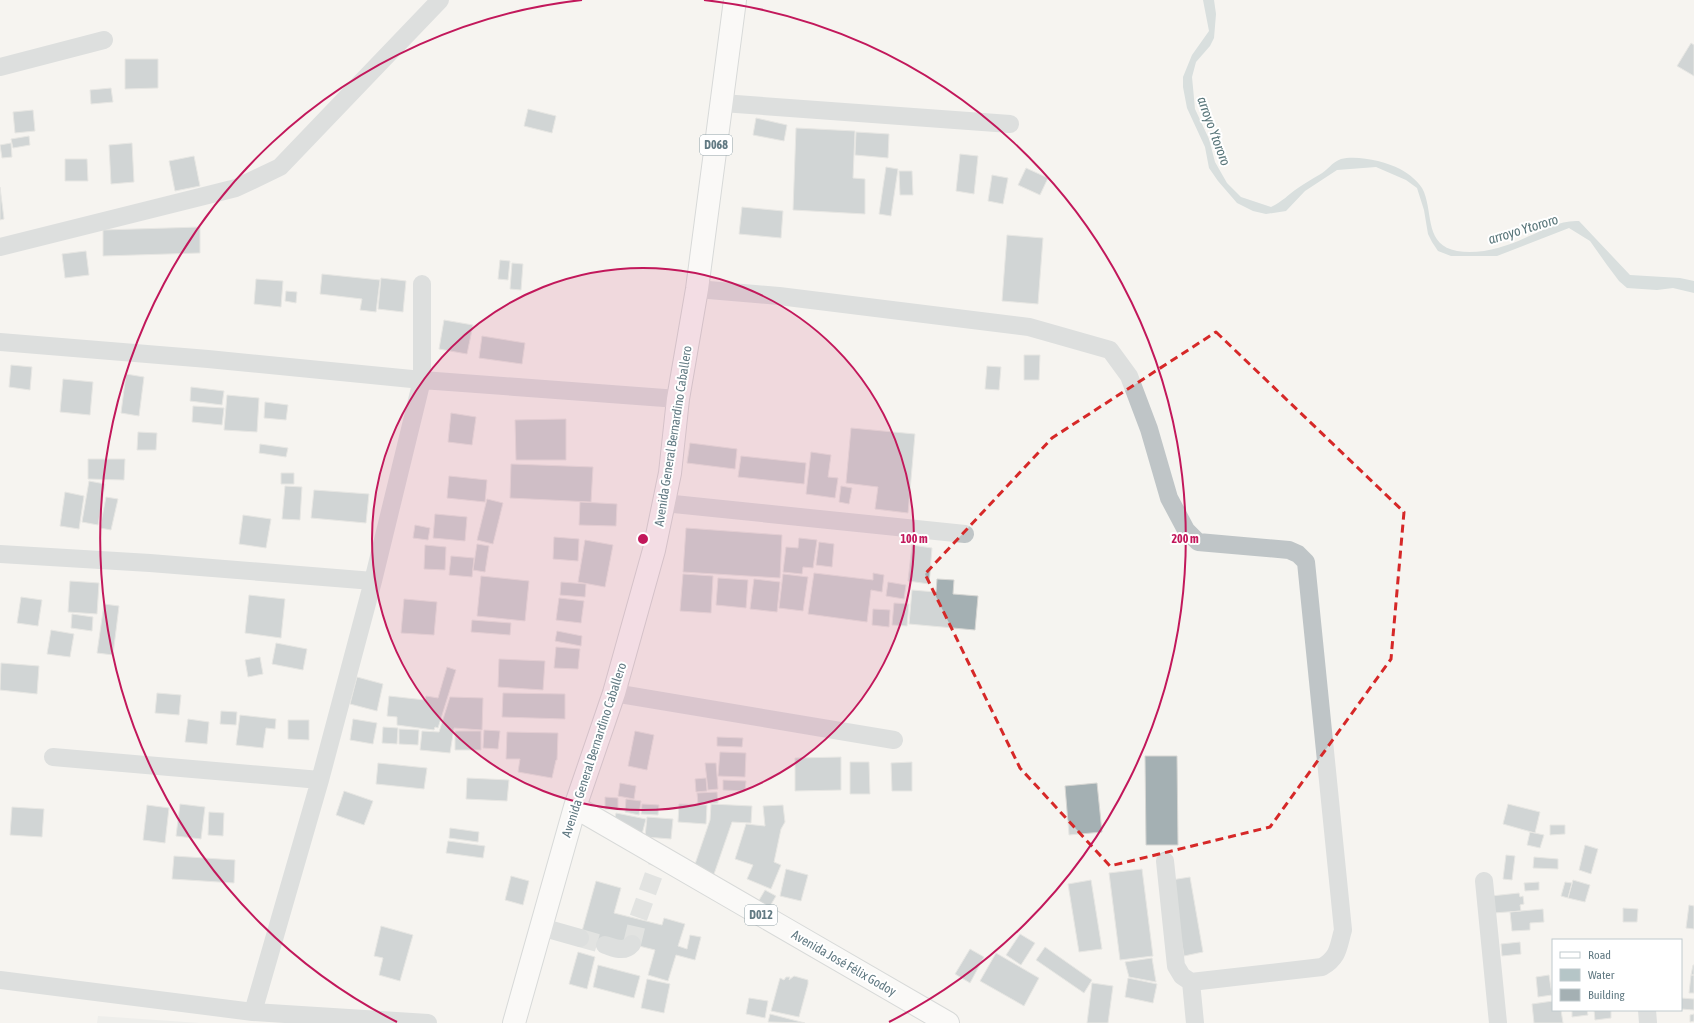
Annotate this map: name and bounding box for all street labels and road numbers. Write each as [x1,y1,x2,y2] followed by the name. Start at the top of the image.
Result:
[700,135,732,155] road number: D068
[651,345,695,527] street label: Avenida General Bernardino Caballero
[559,661,629,839] street label: Avenida General Bernardino Caballero
[745,905,777,925] road number: D012
[789,927,899,999] street label: Avenida José Félix Godoy

